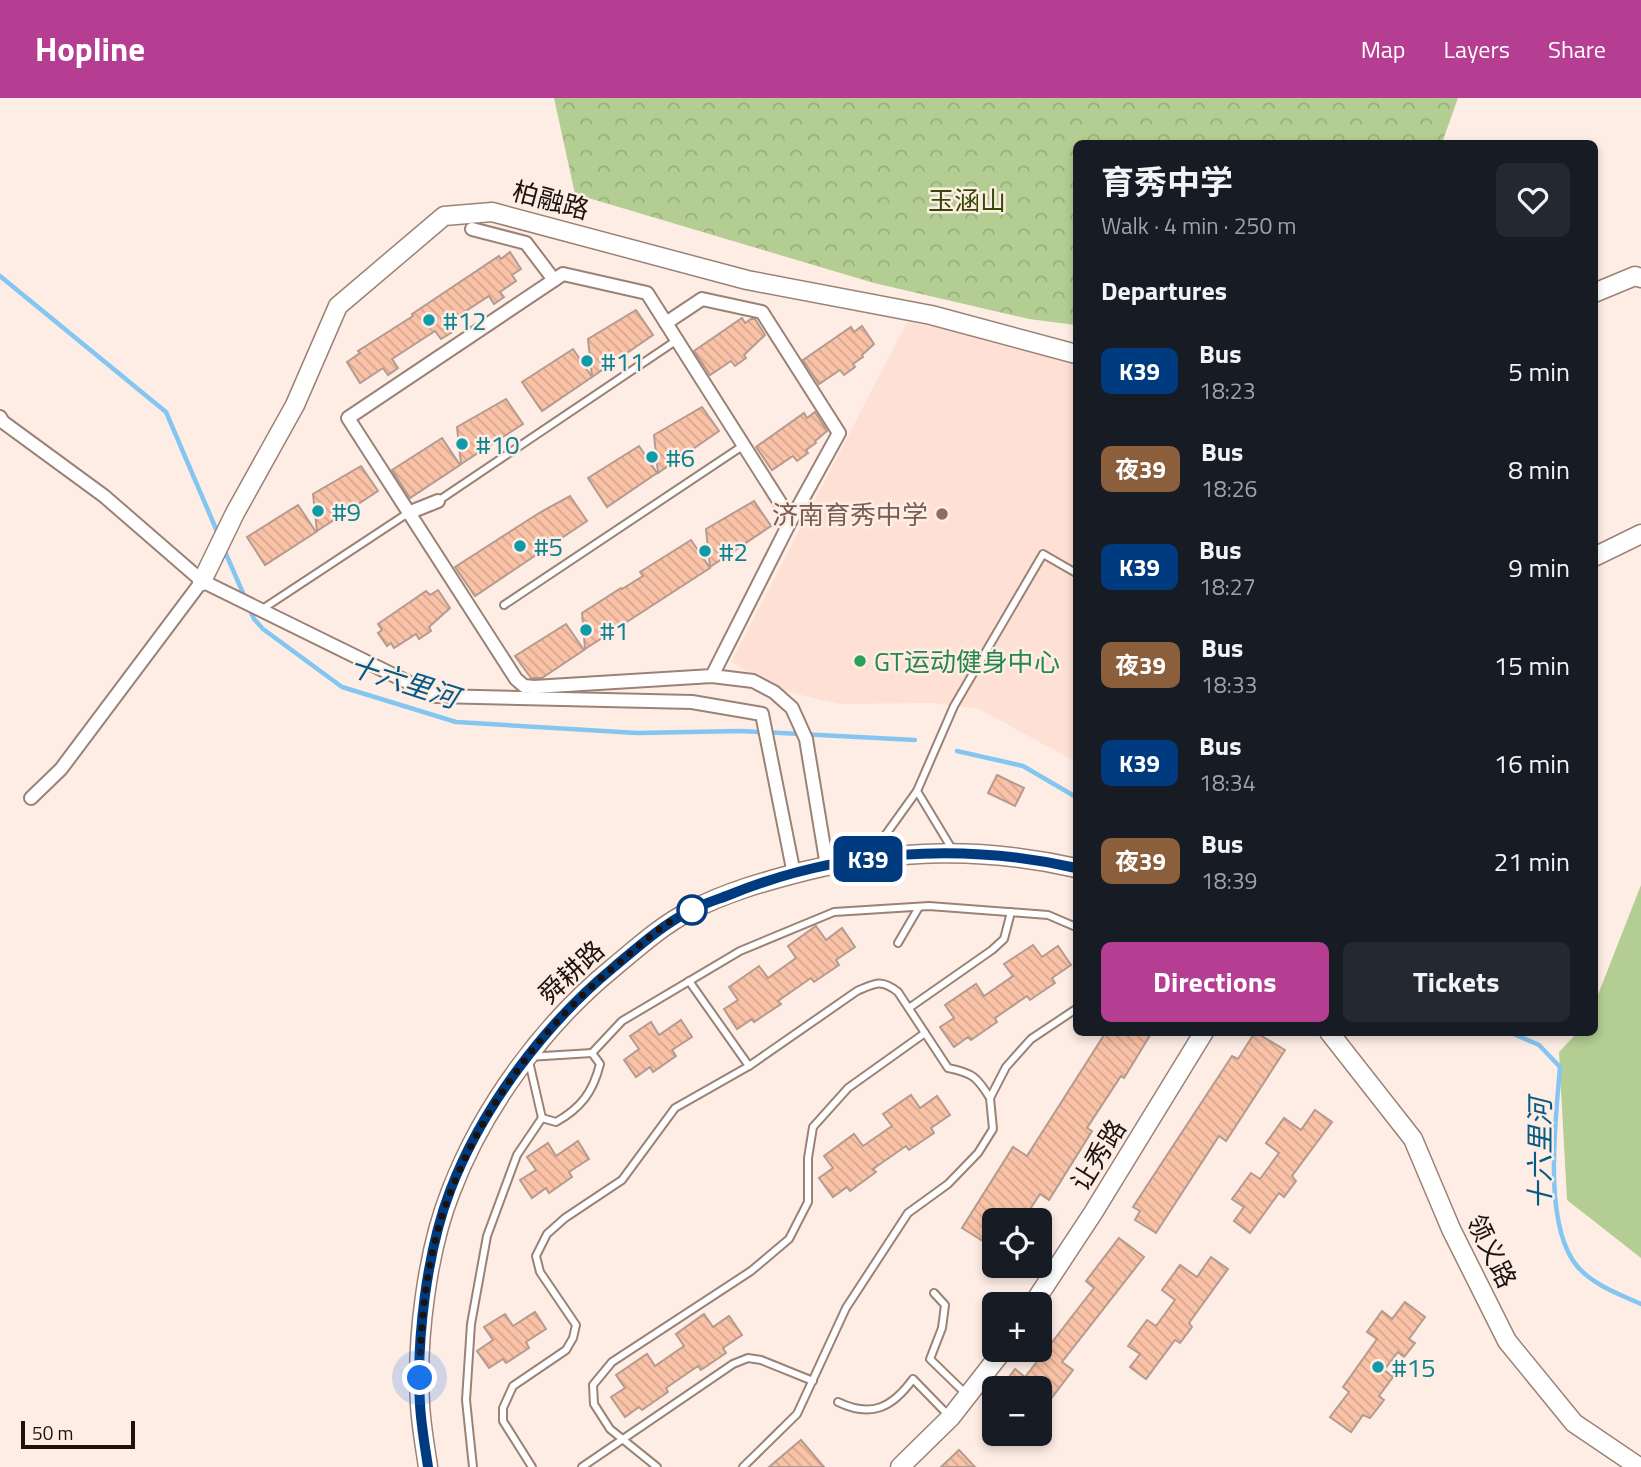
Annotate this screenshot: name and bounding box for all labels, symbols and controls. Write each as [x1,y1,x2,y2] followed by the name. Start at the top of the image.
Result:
[35,24,145,74] text: Hopline
[1361,31,1406,67] text: Map
[1444,31,1510,67] text: Layers
[1548,31,1606,67] text: Share
[1101,157,1233,207] text: 育秀中学
[1496,163,1570,237] button: heart
[508,171,594,229] street label: 柏融路
[928,181,1006,220] park label: 玉涵山
[1101,208,1297,243] text: Walk · 4 min · 250 m
[1101,271,1227,310] text: Departures
[443,301,487,340] place label: #12
[421,312,437,328] marker: #12
[1199,334,1241,373] text: Bus
[601,342,645,381] place label: #11
[1508,352,1570,391] text: 5 min
[579,353,595,369] marker: #11
[1119,353,1160,389] text: K39
[1199,373,1256,408] text: 18:23
[476,425,520,464] place label: #10
[1201,432,1243,471] text: Bus
[454,436,470,452] marker: #10
[666,438,695,477] place label: #6
[644,449,660,465] marker: #6
[1508,450,1570,489] text: 8 min
[1115,451,1166,487] text: 夜39
[1201,471,1257,506] text: 18:26
[332,492,361,531] place label: #9
[772,495,928,534] place label: 济南育秀中学
[310,503,326,519] marker: #9
[934,506,950,522] marker: 济南育秀中学
[534,527,563,566] place label: #5
[1199,530,1241,569] text: Bus
[719,532,748,571] place label: #2
[512,538,528,554] marker: #5
[697,543,713,559] marker: #2
[1508,548,1570,587] text: 9 min
[1119,549,1160,585] text: K39
[1199,569,1256,604] text: 18:27
[600,611,629,650] place label: #1
[578,622,594,638] marker: #1
[1201,628,1243,667] text: Bus
[874,642,1060,681] place label: GT运动健身中心
[344,643,469,720] water label: 十六里河
[1494,646,1570,685] text: 15 min
[1115,647,1166,683] text: 夜39
[852,653,868,669] marker: GT运动健身中心
[1201,667,1257,702] text: 18:33
[1199,726,1241,765] text: Bus
[1494,744,1570,783] text: 16 min
[1119,745,1160,781] text: K39
[1199,765,1256,800] text: 18:34
[1201,824,1243,863] text: Bus
[828,836,908,882] line badge: K39
[847,841,889,877] text: K39
[1494,842,1570,881] text: 21 min
[1115,843,1166,879] text: 夜39
[1201,863,1257,898] text: 18:39
[677,895,707,925] unlabelled marker
[529,931,613,1013] street label: 舜耕路
[1101,942,1329,1022] button: Directions
[1343,942,1570,1022] button: Tickets
[1518,1093,1561,1210] water label: 十六里河
[1061,1112,1135,1198] street label: 让秀路
[1457,1207,1527,1295] street label: 领义路
[982,1208,1052,1446] map controls
[982,1208,1052,1278] button: locate
[982,1292,1052,1362] button: +
[1392,1348,1436,1387] place label: #15
[1370,1359,1386,1375] marker: #15
[402,1360,437,1395] your location
[982,1376,1052,1446] button: −
[21,1418,135,1450] scale bar
[32,1418,73,1447] text: 50 m

